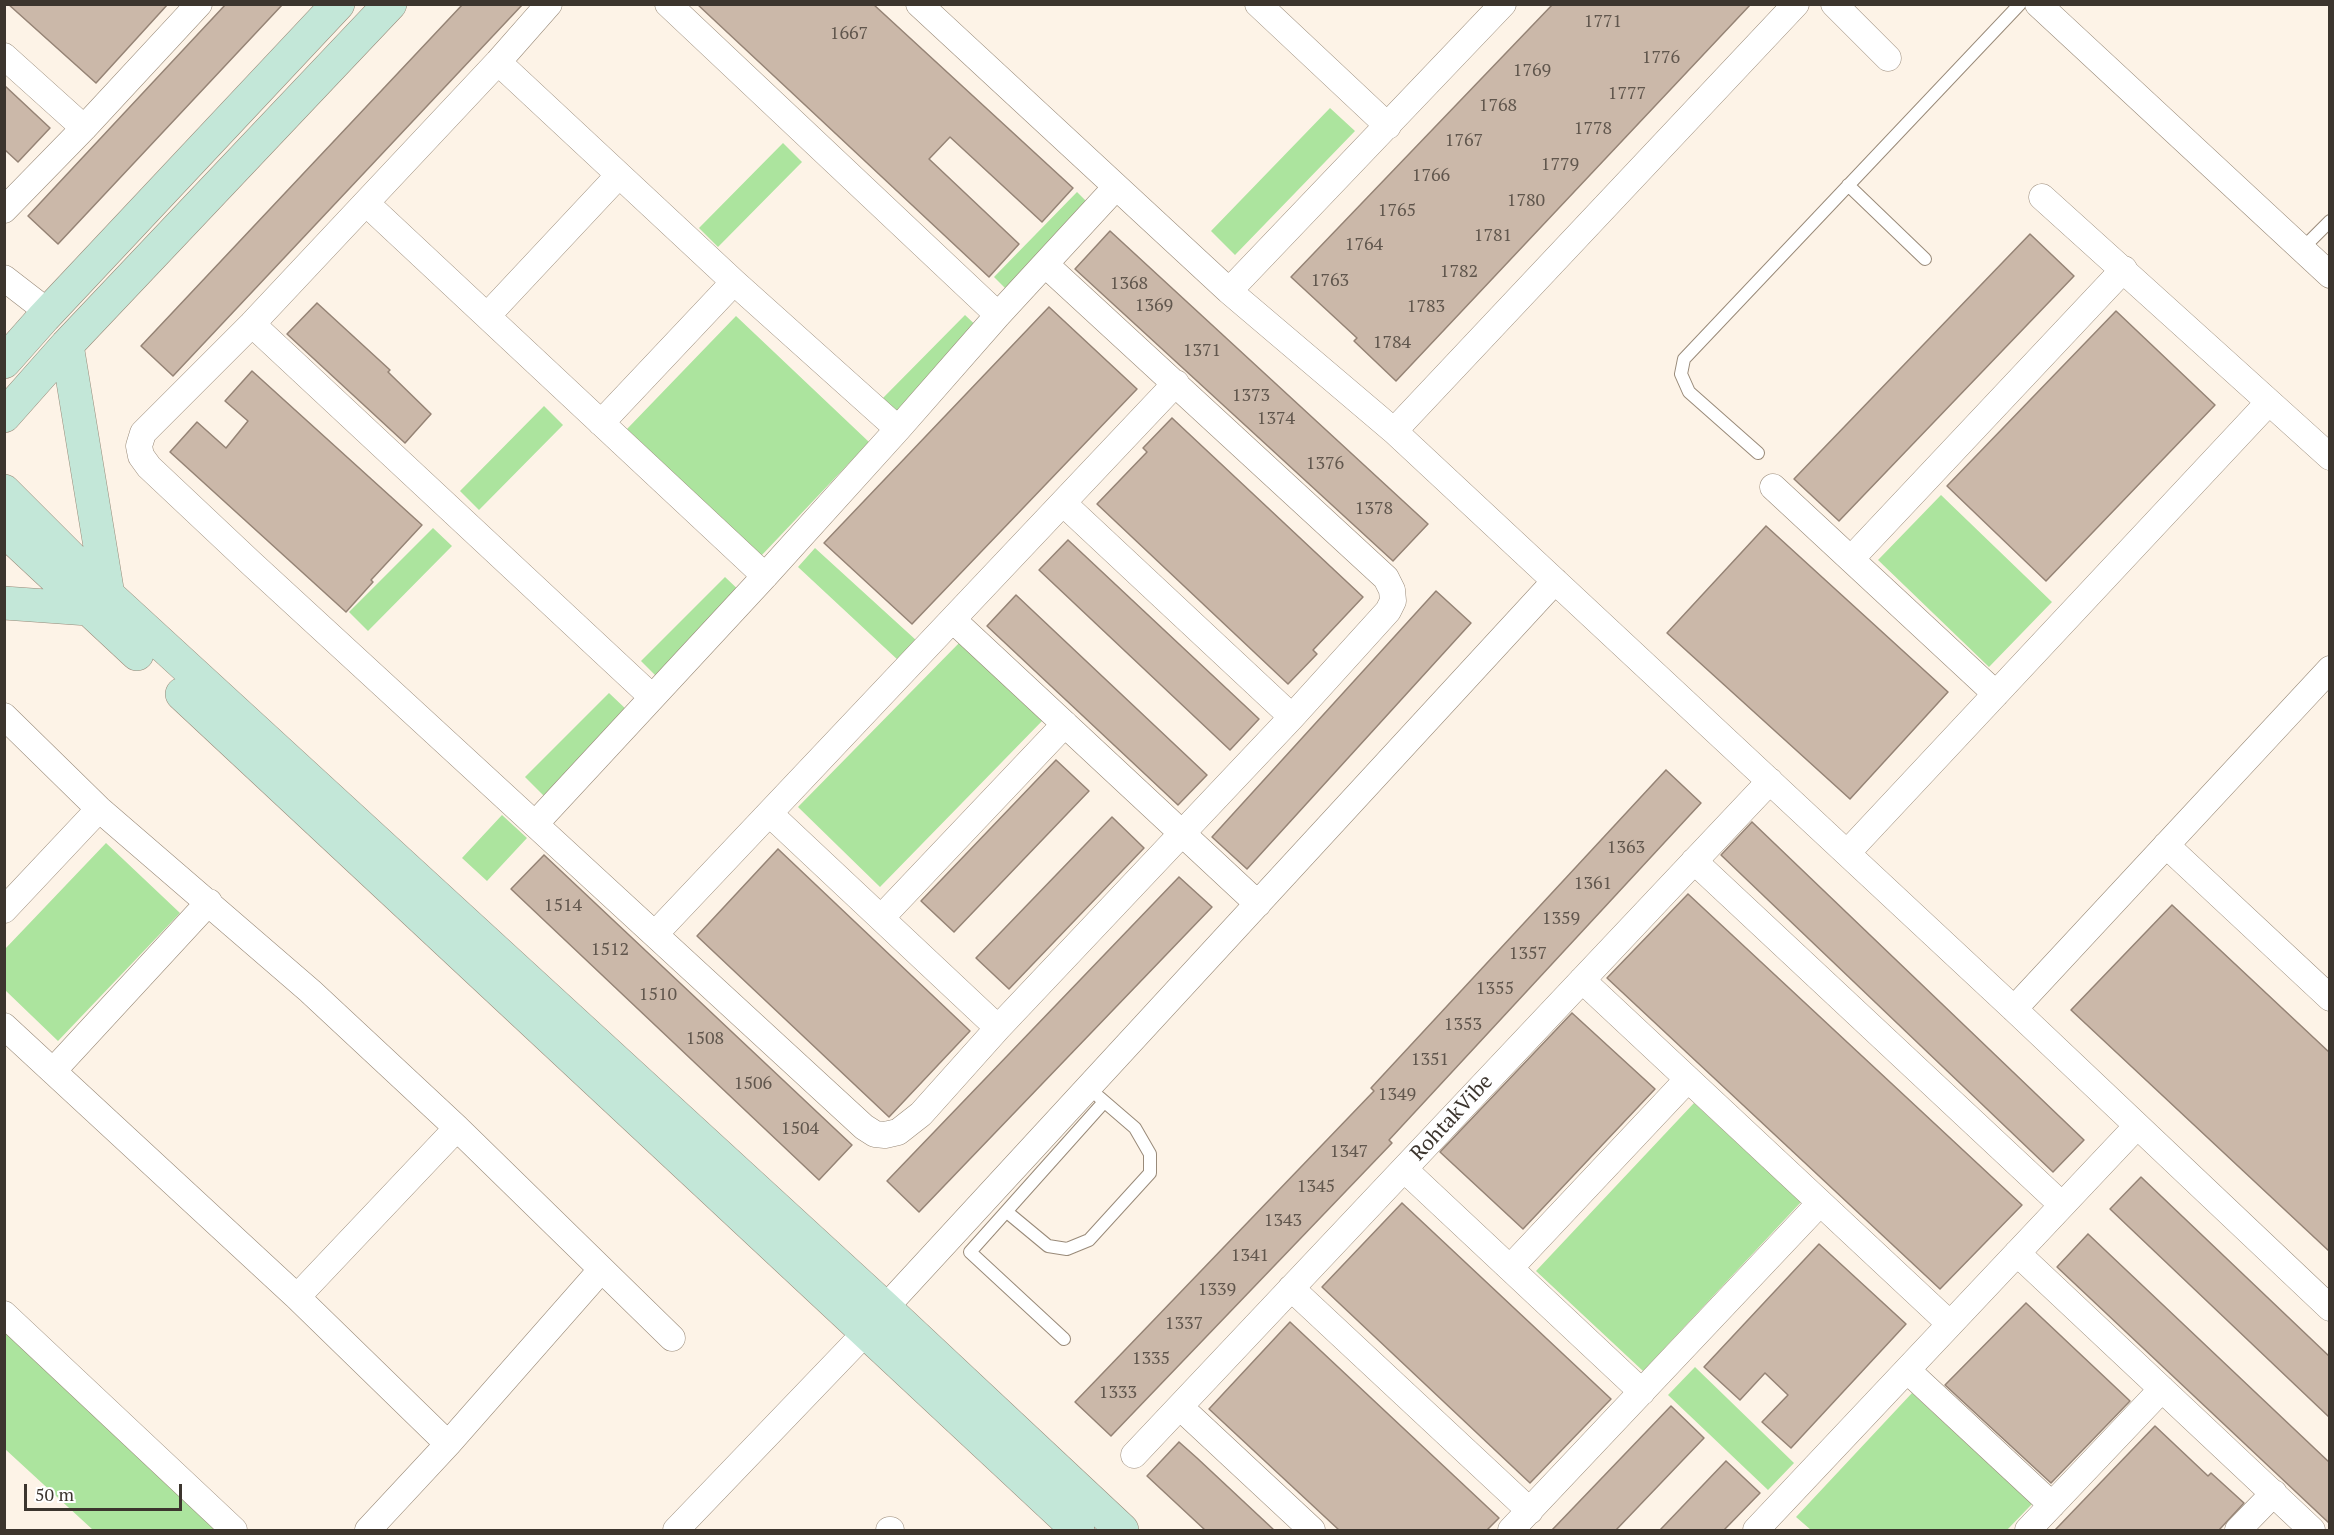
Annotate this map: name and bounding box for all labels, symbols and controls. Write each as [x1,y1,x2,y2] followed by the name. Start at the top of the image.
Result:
[1584,11,1622,33] house number: 1771
[830,23,868,45] house number: 1667
[1642,47,1680,69] house number: 1776
[1513,60,1551,82] house number: 1769
[1608,83,1646,105] house number: 1777
[1479,95,1517,117] house number: 1768
[1574,118,1612,140] house number: 1778
[1445,130,1483,152] house number: 1767
[1541,154,1579,176] house number: 1779
[1412,165,1450,187] house number: 1766
[1507,190,1545,212] house number: 1780
[1378,200,1416,222] house number: 1765
[1474,225,1512,247] house number: 1781
[1345,234,1383,256] house number: 1764
[1440,261,1478,283] house number: 1782
[1311,270,1349,292] house number: 1763
[1110,273,1148,295] house number: 1368
[1135,295,1173,317] house number: 1369
[1407,296,1445,318] house number: 1783
[1373,332,1411,354] house number: 1784
[1183,340,1221,362] house number: 1371
[1232,385,1270,407] house number: 1373
[1257,408,1295,430] house number: 1374
[1306,453,1344,475] house number: 1376
[1355,498,1393,520] house number: 1378
[1607,837,1645,859] house number: 1363
[1574,873,1612,895] house number: 1361
[544,895,582,917] house number: 1514
[1542,908,1580,930] house number: 1359
[591,939,629,961] house number: 1512
[1509,943,1547,965] house number: 1357
[1476,978,1514,1000] house number: 1355
[639,984,677,1006] house number: 1510
[1444,1014,1482,1036] house number: 1353
[686,1028,724,1050] house number: 1508
[1411,1049,1449,1071] house number: 1351
[1406,1070,1498,1166] street label: RohtakVibe
[734,1073,772,1095] house number: 1506
[1378,1084,1416,1106] house number: 1349
[781,1118,819,1140] house number: 1504
[1330,1141,1368,1163] house number: 1347
[1297,1176,1335,1198] house number: 1345
[1264,1210,1302,1232] house number: 1343
[1231,1245,1269,1267] house number: 1341
[1198,1279,1236,1301] house number: 1339
[1165,1313,1203,1335] house number: 1337
[1132,1348,1170,1370] house number: 1335
[1099,1382,1137,1404] house number: 1333
[27,1472,184,1510] scale bar
[35,1482,74,1506] text: 50 m

